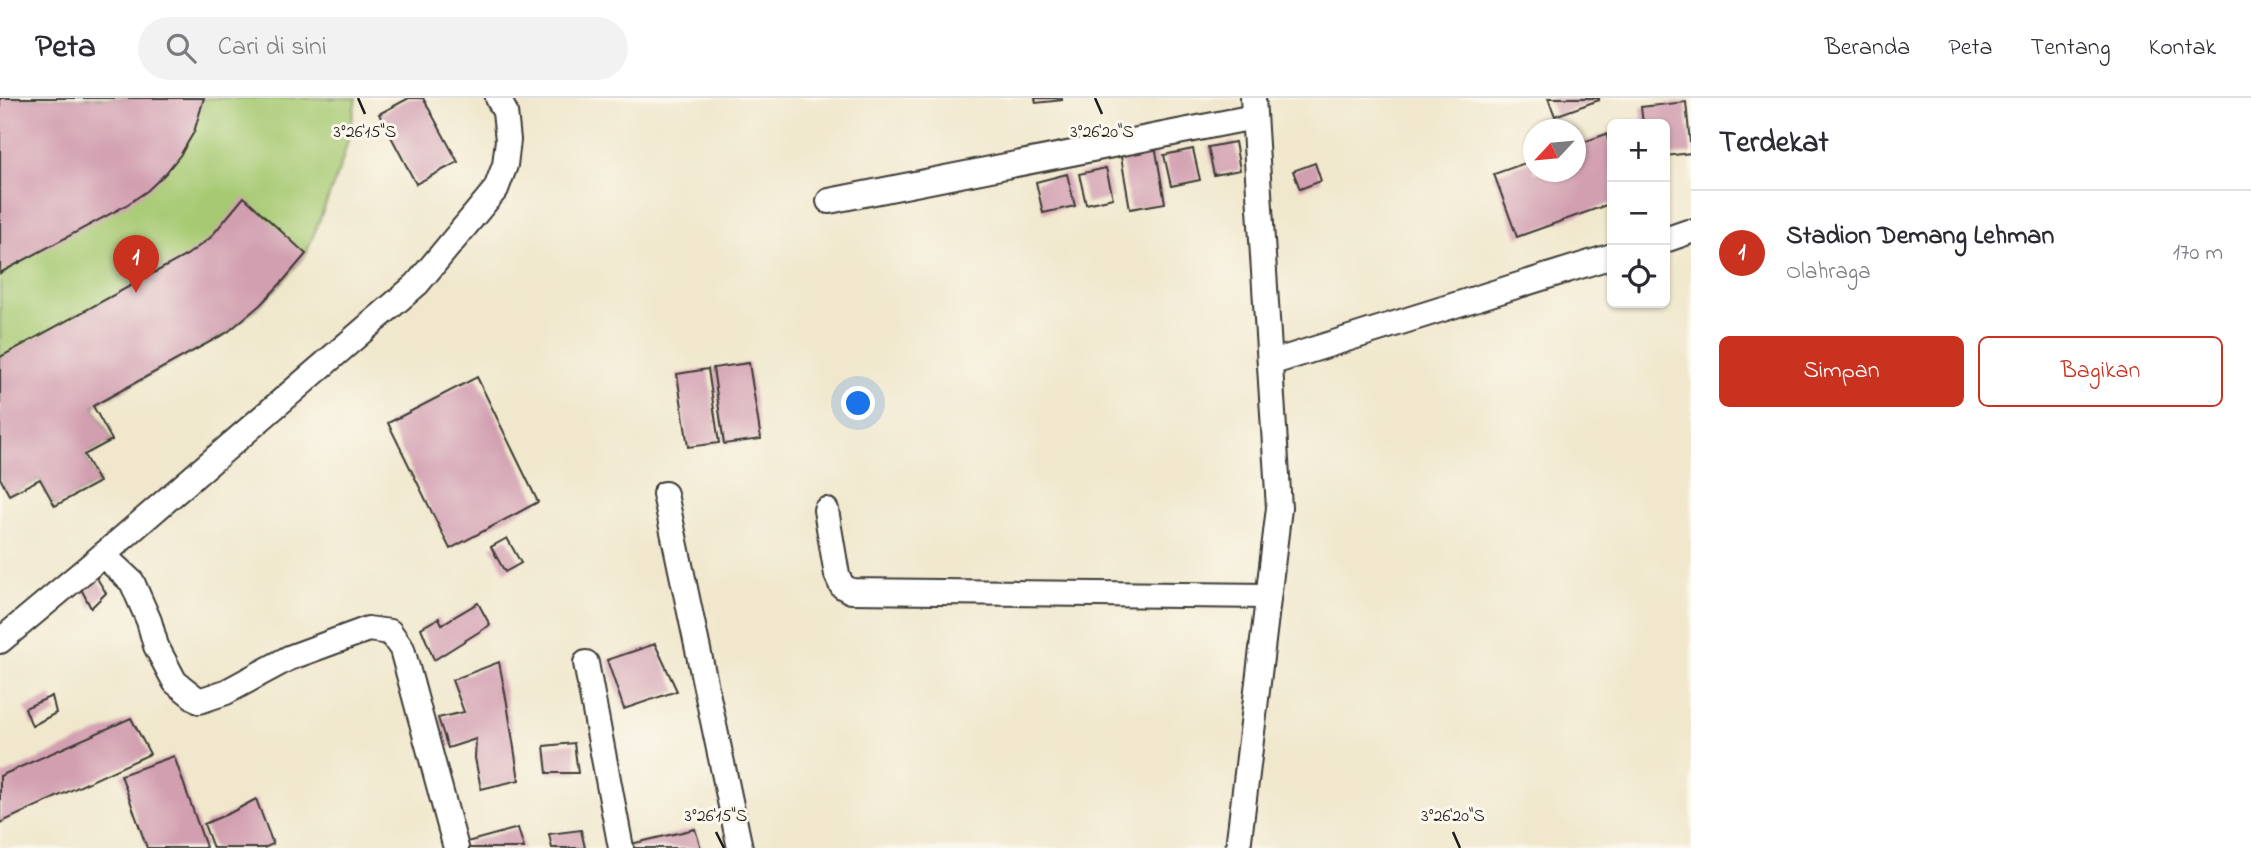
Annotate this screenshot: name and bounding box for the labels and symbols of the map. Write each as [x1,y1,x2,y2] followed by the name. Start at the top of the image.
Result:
[1523,119,1586,182] north arrow
[334,120,396,146] text: 3°26'15"S
[1070,120,1134,146] text: 3°26'20"S
[113,235,159,293] pin: 1
[841,386,875,420] your location
[685,804,747,830] text: 3°26'15"S
[1421,804,1485,830] text: 3°26'20"S

